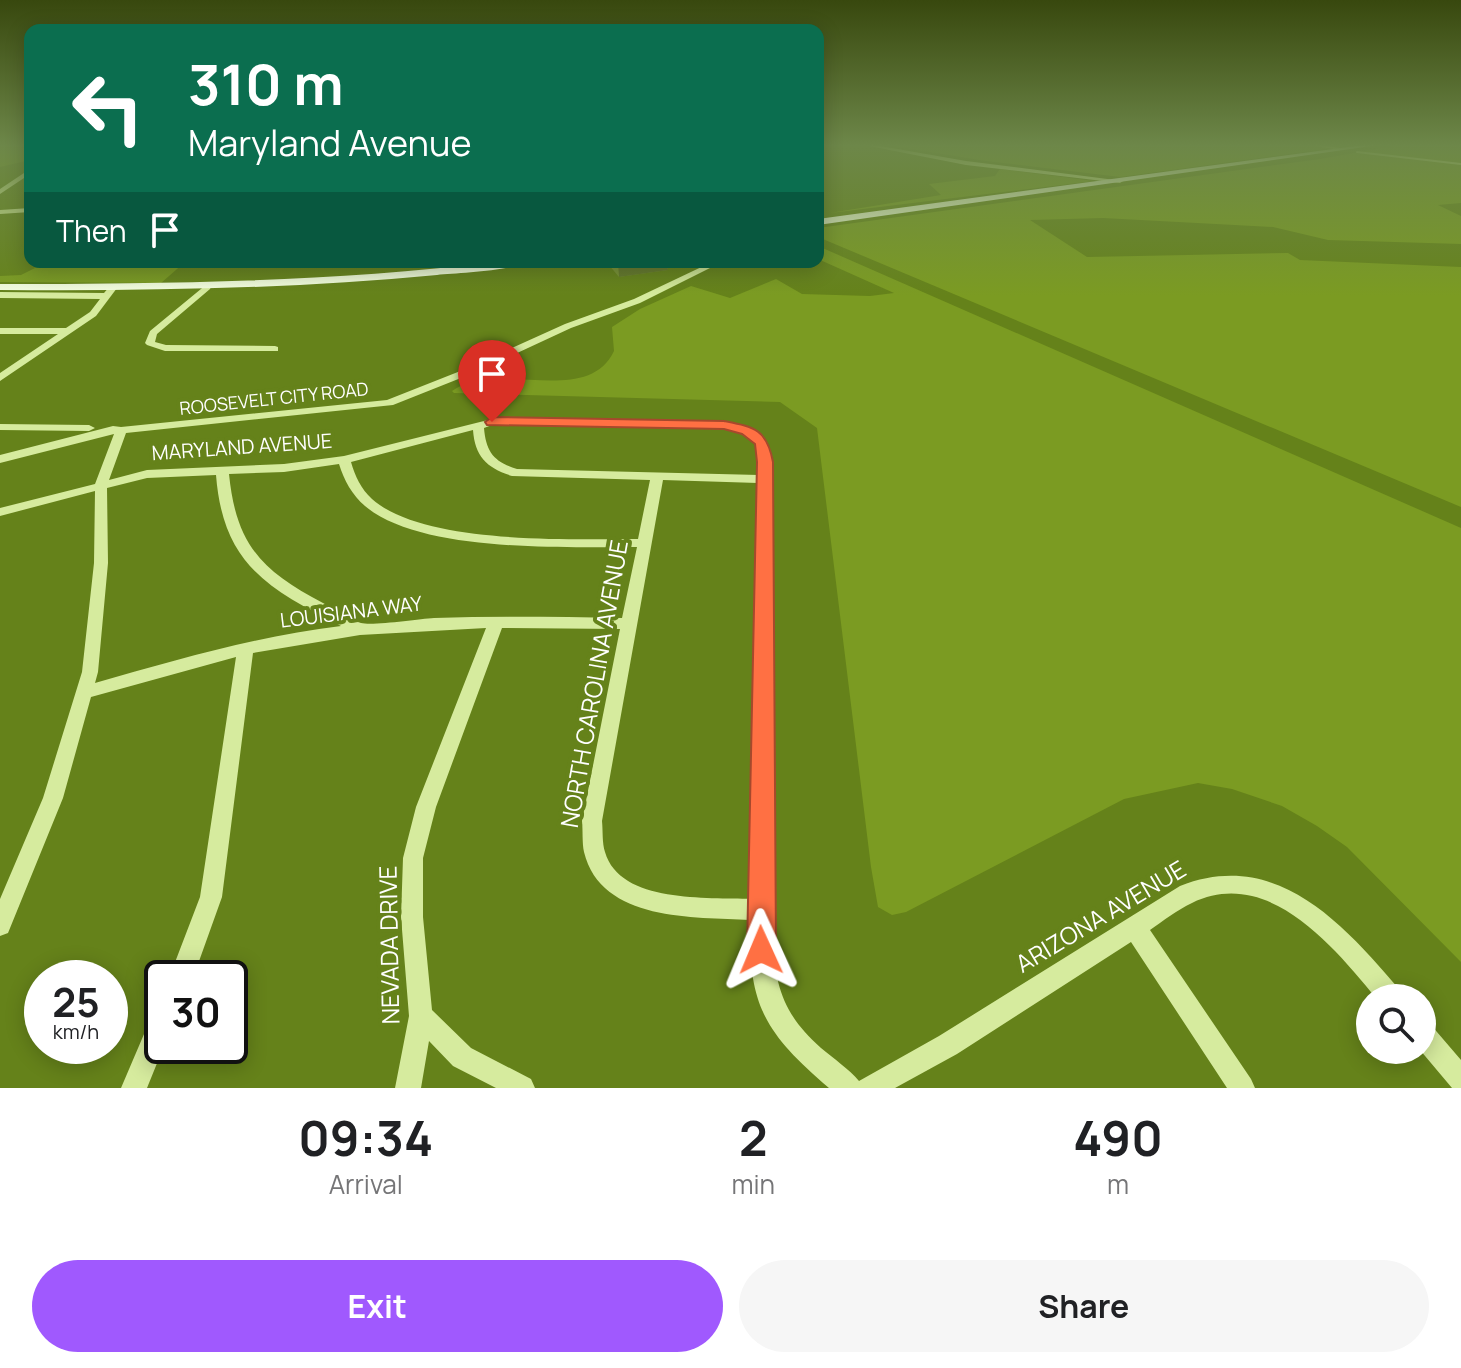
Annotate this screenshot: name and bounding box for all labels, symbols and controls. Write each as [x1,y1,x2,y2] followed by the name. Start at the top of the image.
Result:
[188,45,344,122] text: 310 m
[56,56,160,160] icon: left
[188,118,471,167] text: Maryland Avenue
[143,208,187,252] icon: arrive
[56,210,127,251] text: Then
[458,340,526,422] pin
[470,352,514,396] icon: arrive
[178,376,370,420] street label: ROOSEVELT CITY ROAD
[151,427,333,466] street label: MARYLAND AVENUE
[552,537,635,830] street label: NORTH CAROLINA AVENUE
[278,589,424,634] street label: LOUISIANA WAY
[1009,852,1191,980] street label: ARIZONA AVENUE
[371,865,406,1025] street label: NEVADA DRIVE
[719,908,803,992] position arrow
[144,960,248,1064] speed limit sign: 30
[52,974,100,1029] text: 25
[1356,984,1436,1064] map controls
[1356,984,1436,1064] button: search
[53,1018,99,1045] text: km/h
[298,1105,433,1170] text: 09:34
[739,1105,768,1170] text: 2
[1073,1105,1163,1170] text: 490
[329,1166,403,1202] text: Arrival
[731,1166,775,1202] text: min
[1107,1166,1129,1202] text: m
[32,1260,723,1352] button: Exit
[739,1260,1429,1352] button: Share

